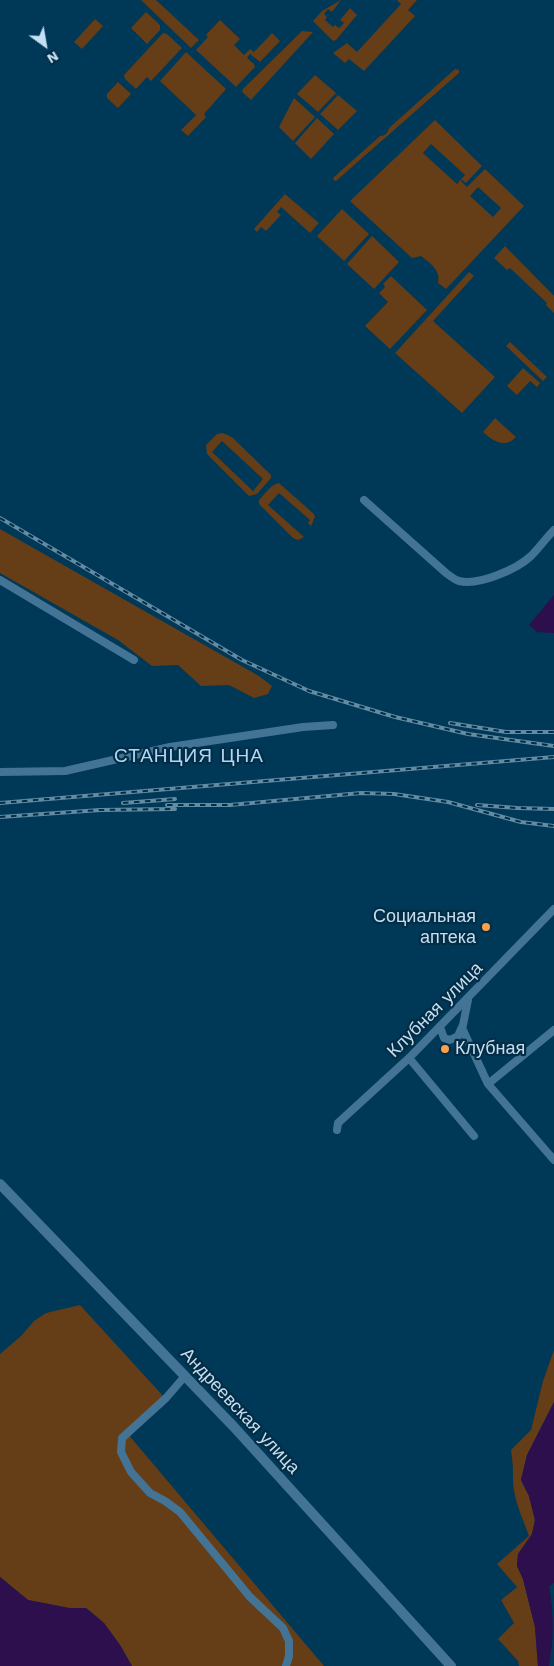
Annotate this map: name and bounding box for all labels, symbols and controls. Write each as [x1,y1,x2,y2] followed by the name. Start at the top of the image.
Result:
[20,20,70,70] north arrow
[44,48,62,67] text: N
[113,745,265,767] district label: СТАНЦИЯ ЦНА
[373,906,476,949] place label: Социальная аптека
[480,921,492,933] marker: Социальная аптека
[383,958,487,1062] street label: Клубная улица
[455,1038,525,1060] place label: Клубная
[439,1043,451,1055] marker: Клубная
[176,1343,304,1479] street label: Андреевская улица

